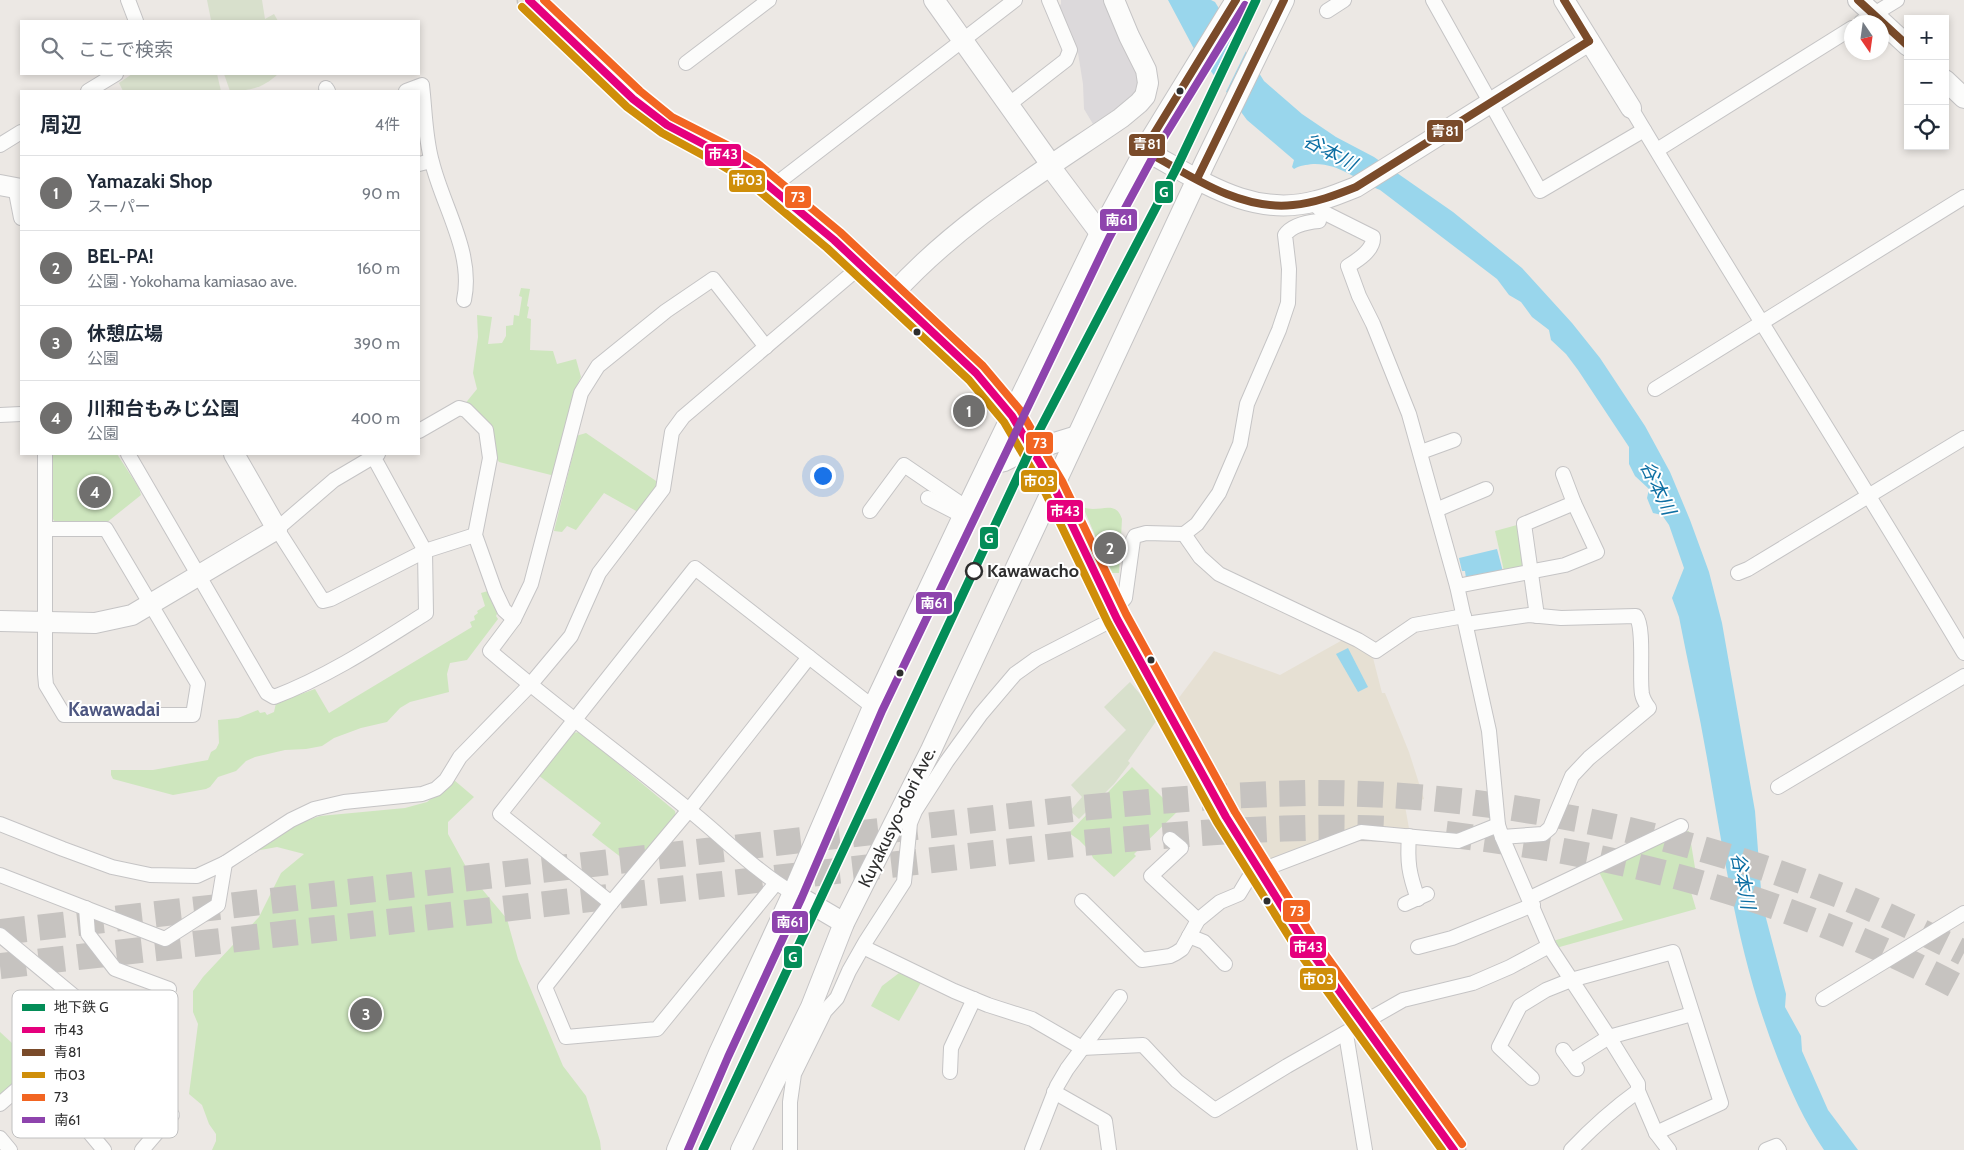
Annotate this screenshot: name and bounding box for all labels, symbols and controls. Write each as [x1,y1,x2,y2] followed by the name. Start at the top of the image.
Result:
[1844,15,1889,60] north arrow
[1904,15,1949,150] map controls
[1904,15,1949,60] button: +
[20,20,420,75] search box
[38,34,66,62] icon: search
[78,38,173,61] text: ここで検索
[1904,60,1949,105] button: −
[1175,86,1185,96] unlabelled marker
[1904,105,1949,150] button: locate
[40,112,82,137] text: 周辺
[375,115,400,134] text: 4件
[1426,119,1464,143] line badge: 青81
[1431,122,1459,140] text: 青81
[1299,128,1362,176] water label: 谷本川
[1128,133,1166,157] line badge: 青81
[1133,135,1161,153] text: 青81
[704,143,742,167] line badge: 市43
[708,145,738,163] text: 市43
[728,169,766,193] line badge: 市03
[87,170,212,193] text: Yamazaki Shop
[731,171,763,189] text: 市03
[1154,180,1174,204] line badge: G
[1159,183,1169,201] text: G
[53,184,59,203] text: 1
[362,184,400,203] text: 90 m
[784,185,812,209] line badge: 73
[791,188,805,206] text: 73
[87,197,151,216] text: スーパー
[1099,208,1138,232] line badge: 南61
[1105,211,1133,229] text: 南61
[87,245,153,268] text: BEL-PA!
[52,259,60,278] text: 2
[357,259,400,278] text: 160 m
[87,272,297,291] text: 公園 · Yokohama kamiasao ave.
[87,322,163,345] text: 休憩広場
[912,327,922,337] unlabelled marker
[52,334,60,353] text: 3
[353,334,400,353] text: 390 m
[87,349,119,368] text: 公園
[953,392,985,430] pin: 1
[87,397,239,420] text: 川和台もみじ公園
[51,409,61,428] text: 4
[351,409,400,428] text: 400 m
[87,424,119,443] text: 公園
[1025,431,1054,455] line badge: 73
[1033,434,1047,452] text: 73
[1636,457,1681,520] water label: 谷本川
[810,463,836,489] your location
[1020,469,1058,493] line badge: 市03
[1023,472,1055,490] text: 市03
[79,473,111,511] pin: 4
[1046,499,1084,523] line badge: 市43
[1050,502,1080,520] text: 市43
[979,526,999,550] line badge: G
[984,529,994,547] text: G
[1094,529,1126,567] pin: 2
[987,560,1079,582] place label: Kawawacho
[965,562,983,580] marker: Kawawacho
[915,591,953,615] line badge: 南61
[920,594,948,612] text: 南61
[1146,655,1156,665] unlabelled marker
[895,668,905,678] unlabelled marker
[68,698,160,721] district label: Kawawadai
[853,743,941,891] street label: Kuyakusyo-dori Ave.
[1726,851,1760,913] water label: 谷本川
[1262,896,1272,906] unlabelled marker
[1282,899,1311,923] line badge: 73
[1290,902,1304,920] text: 73
[771,910,809,934] line badge: 南61
[776,913,804,931] text: 南61
[1289,935,1327,959] line badge: 市43
[1293,938,1323,956] text: 市43
[783,945,803,969] line badge: G
[788,948,798,966] text: G
[1299,967,1337,991] line badge: 市03
[1302,970,1334,988] text: 市03
[12,990,178,1138] legend
[350,995,382,1033] pin: 3
[54,998,109,1016] text: 地下鉄 G
[54,1021,84,1039] text: 市43
[54,1043,81,1061] text: 青81
[54,1066,85,1084] text: 市03
[54,1088,69,1106] text: 73
[54,1111,80,1129] text: 南61

